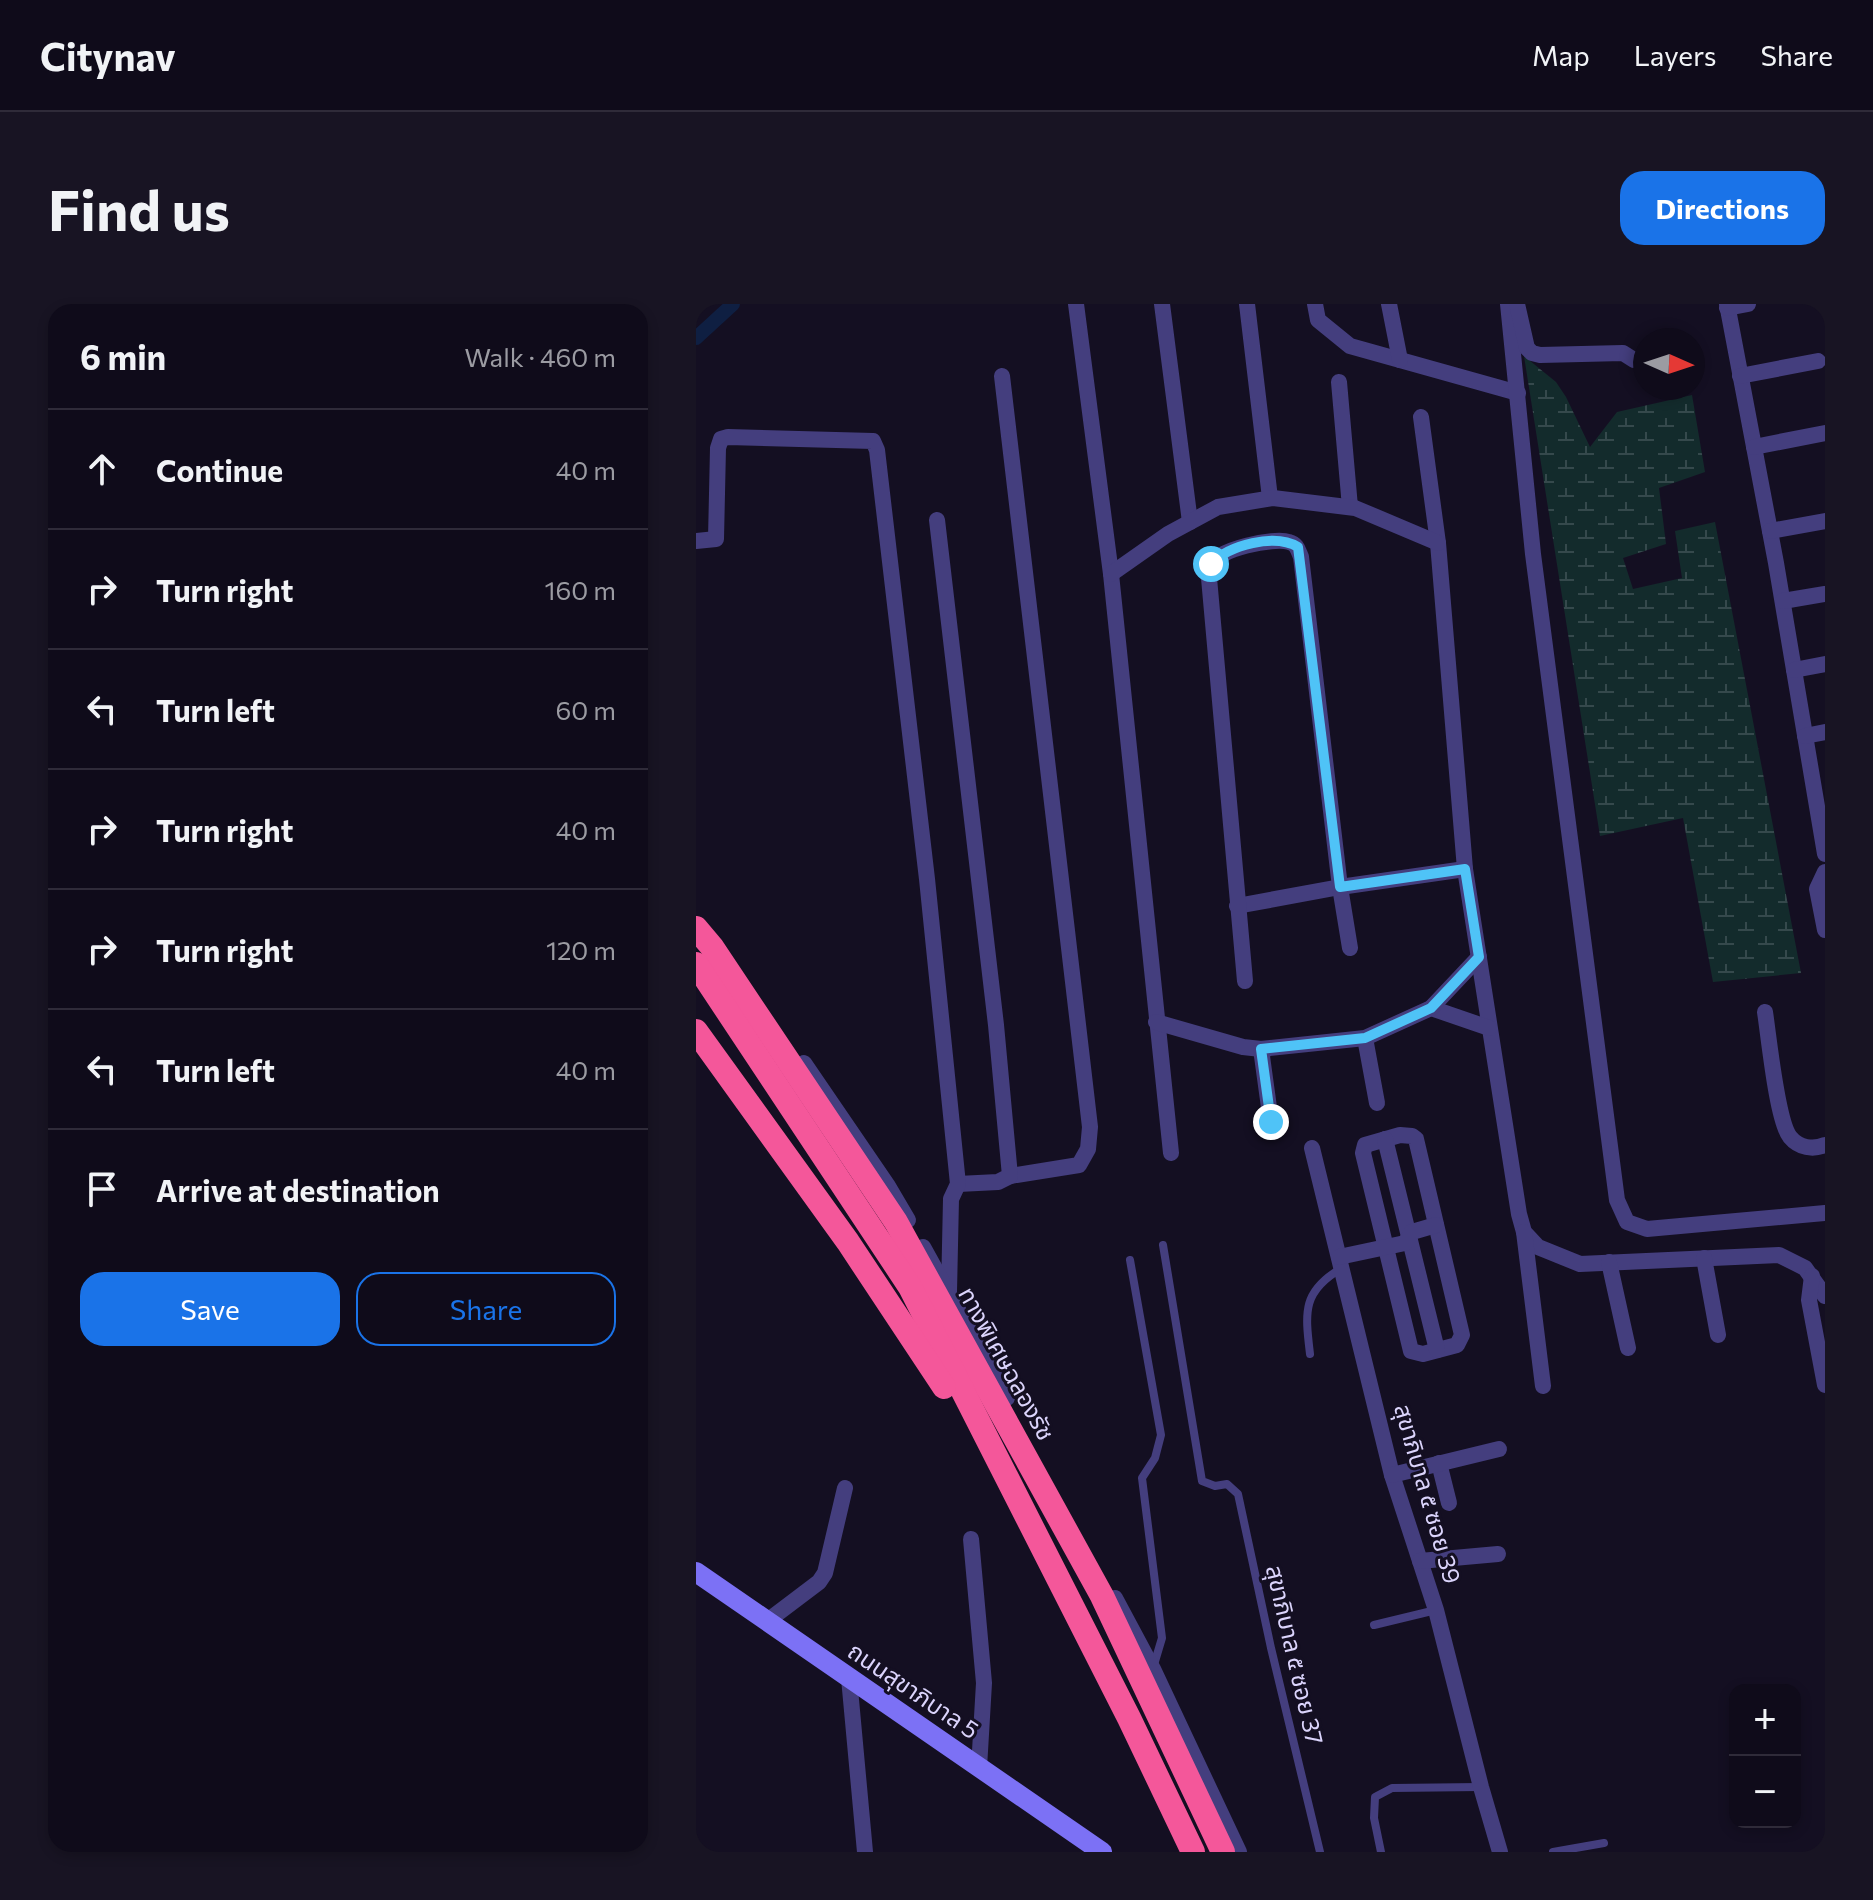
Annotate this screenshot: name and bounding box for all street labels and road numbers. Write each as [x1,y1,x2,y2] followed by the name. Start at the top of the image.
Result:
[953,1281,1061,1445] street label: ทางพิเศษฉลองรัช
[1387,1400,1468,1587] street label: สุขาภิบาล ๕ ซอย 39
[1259,1562,1330,1748] street label: สุขาภิบาล ๕ ซอย 37
[842,1635,985,1746] street label: ถนนสุขาภิบาล 5

